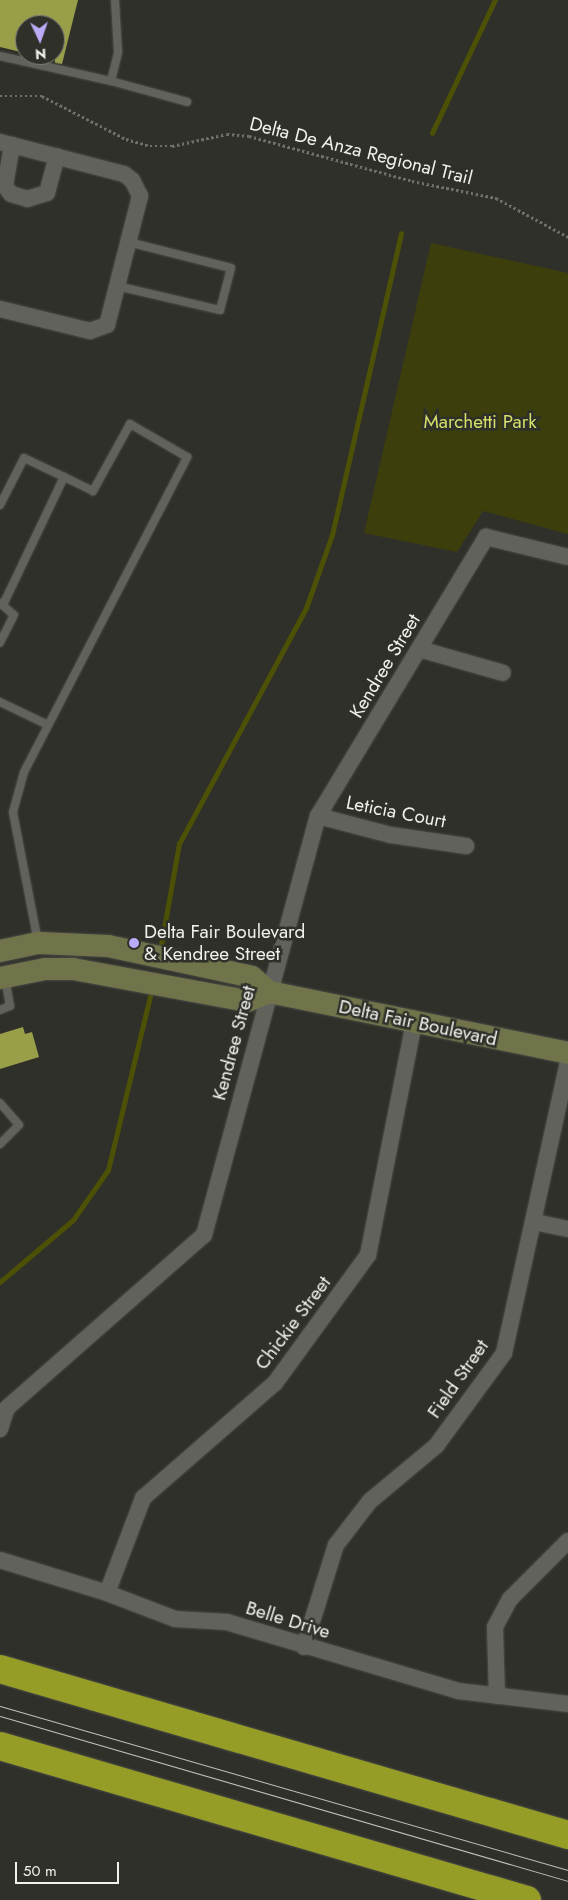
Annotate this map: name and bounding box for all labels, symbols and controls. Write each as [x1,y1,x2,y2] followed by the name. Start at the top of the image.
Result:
[15,15,65,65] north arrow
[35,44,47,64] text: N
[247,112,475,190] street label: Delta De Anza Regional Trail
[423,411,537,433] park label: Marchetti Park
[345,610,425,722] street label: Kendree Street
[344,791,448,833] street label: Leticia Court
[144,921,305,965] place label: Delta Fair Boulevard & Kendree Street
[128,937,140,949] marker: Delta Fair Boulevard & Kendree Street
[208,983,260,1103] street label: Kendree Street
[337,995,499,1051] street label: Delta Fair Boulevard
[250,1272,336,1374] street label: Chickie Street
[423,1335,493,1423] street label: Field Street
[243,1596,333,1644] street label: Belle Drive
[18,1852,121,1884] scale bar
[23,1860,57,1882] text: 50 m

